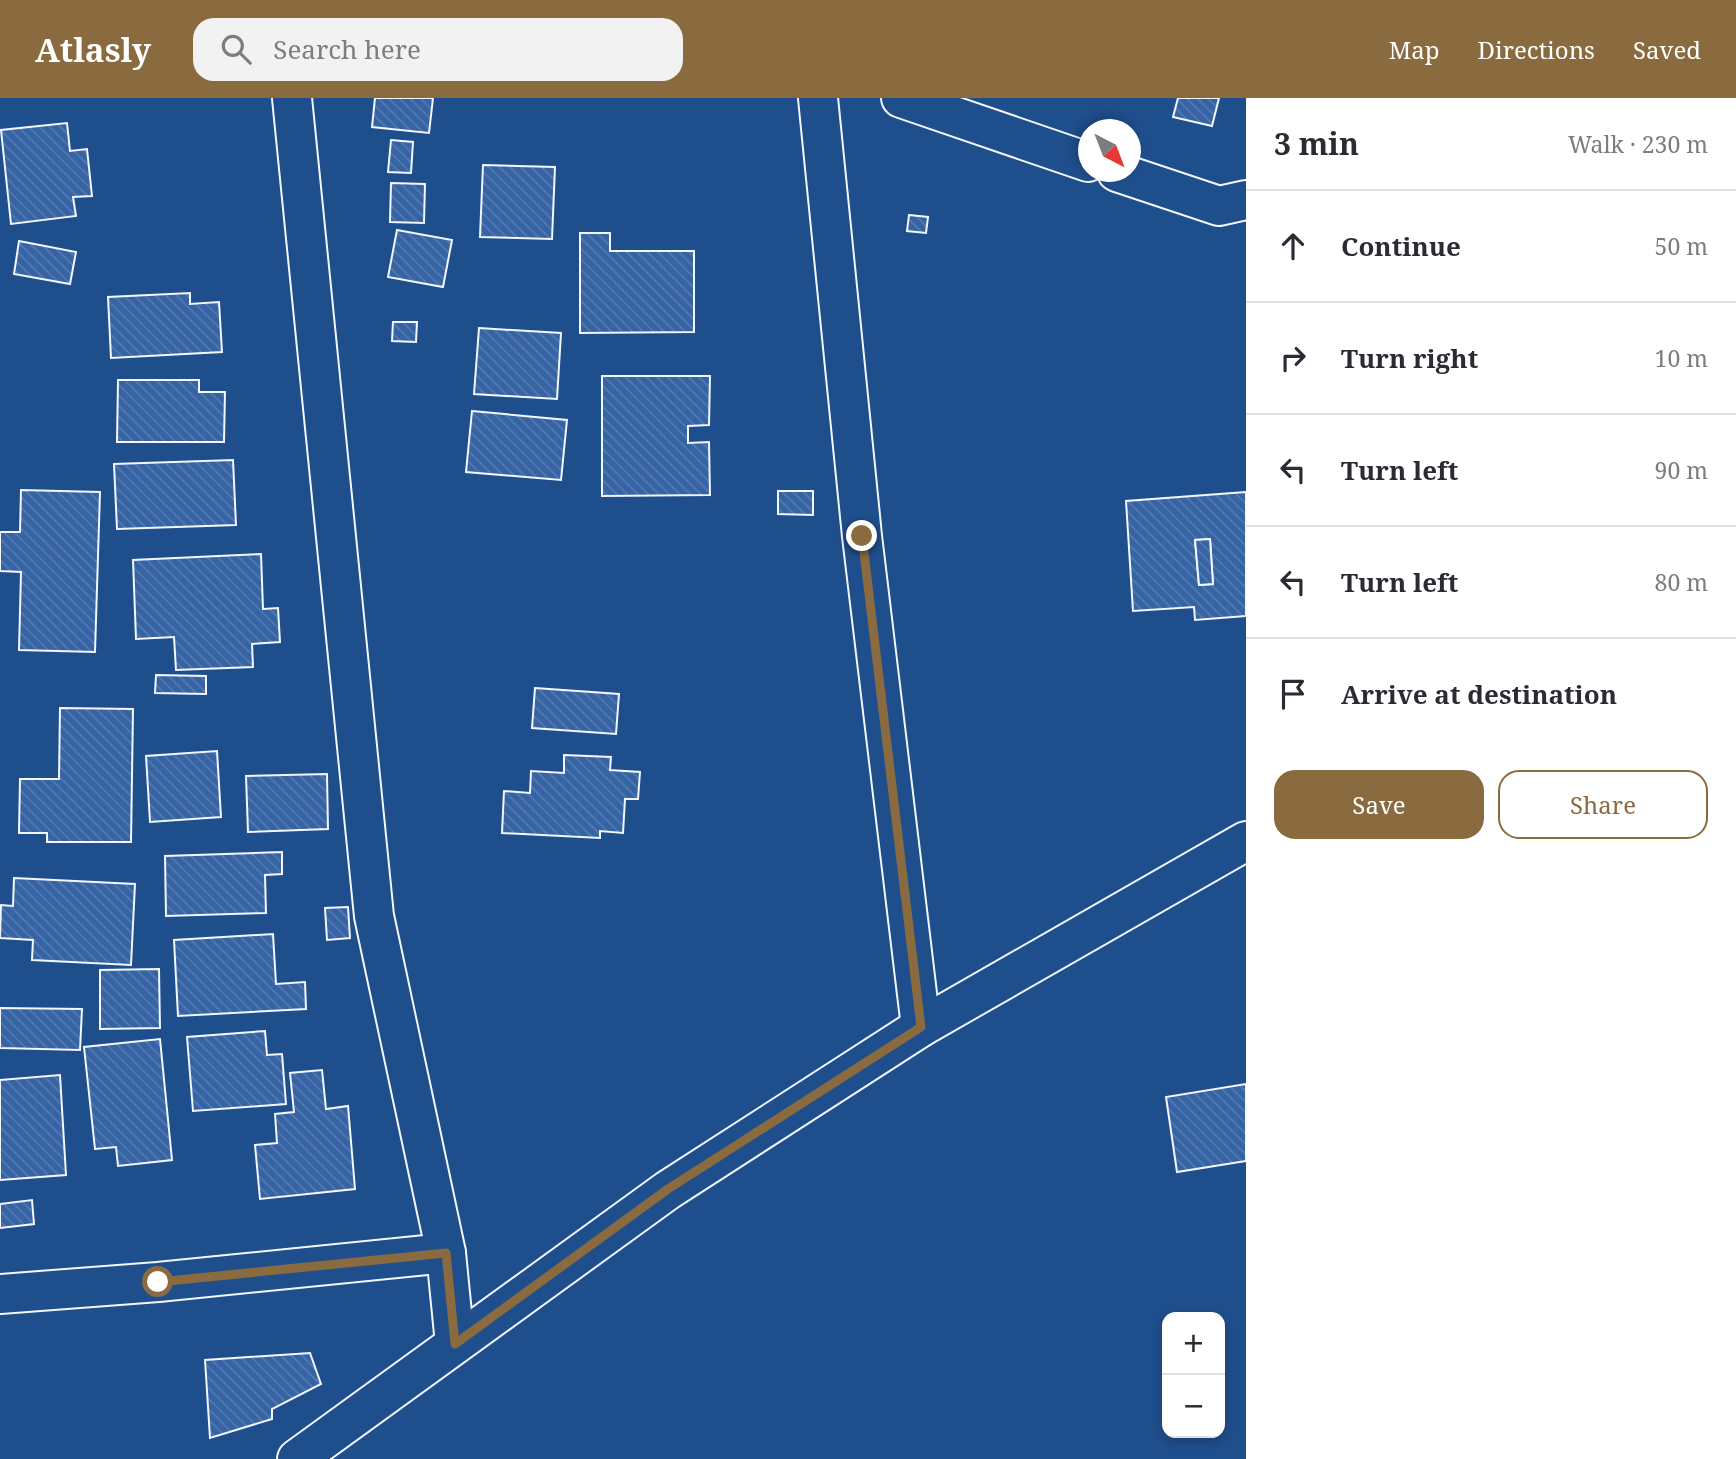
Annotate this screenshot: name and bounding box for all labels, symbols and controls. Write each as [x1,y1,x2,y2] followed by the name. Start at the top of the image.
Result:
[193,18,683,81] search box
[35,27,151,72] text: Atlasly
[217,30,255,68] icon: search
[273,31,421,67] text: Search here
[1389,33,1440,66] text: Map
[1478,33,1595,66] text: Directions
[1633,33,1701,66] text: Saved
[1078,119,1141,182] north arrow
[1274,123,1359,164] text: 3 min
[1568,128,1708,160] text: Walk · 230 m
[1274,227,1312,265] icon: ahead
[1341,228,1461,264] text: Continue
[1655,230,1708,262] text: 50 m
[1274,339,1312,377] icon: right
[1341,340,1478,376] text: Turn right
[1655,342,1708,374] text: 10 m
[1274,451,1312,489] icon: left
[1341,452,1458,488] text: Turn left
[1655,454,1708,486] text: 90 m
[846,520,877,551] route end
[1274,563,1312,601] icon: left
[1341,564,1458,600] text: Turn left
[1655,566,1708,598] text: 80 m
[1274,675,1312,713] icon: arrive
[1341,676,1617,712] text: Arrive at destination
[1274,770,1484,839] button: Save
[1498,770,1708,839] button: Share
[142,1266,173,1297] route start
[1162,1312,1225,1438] map controls
[1162,1312,1225,1375] button: +
[1162,1375,1225,1438] button: −

